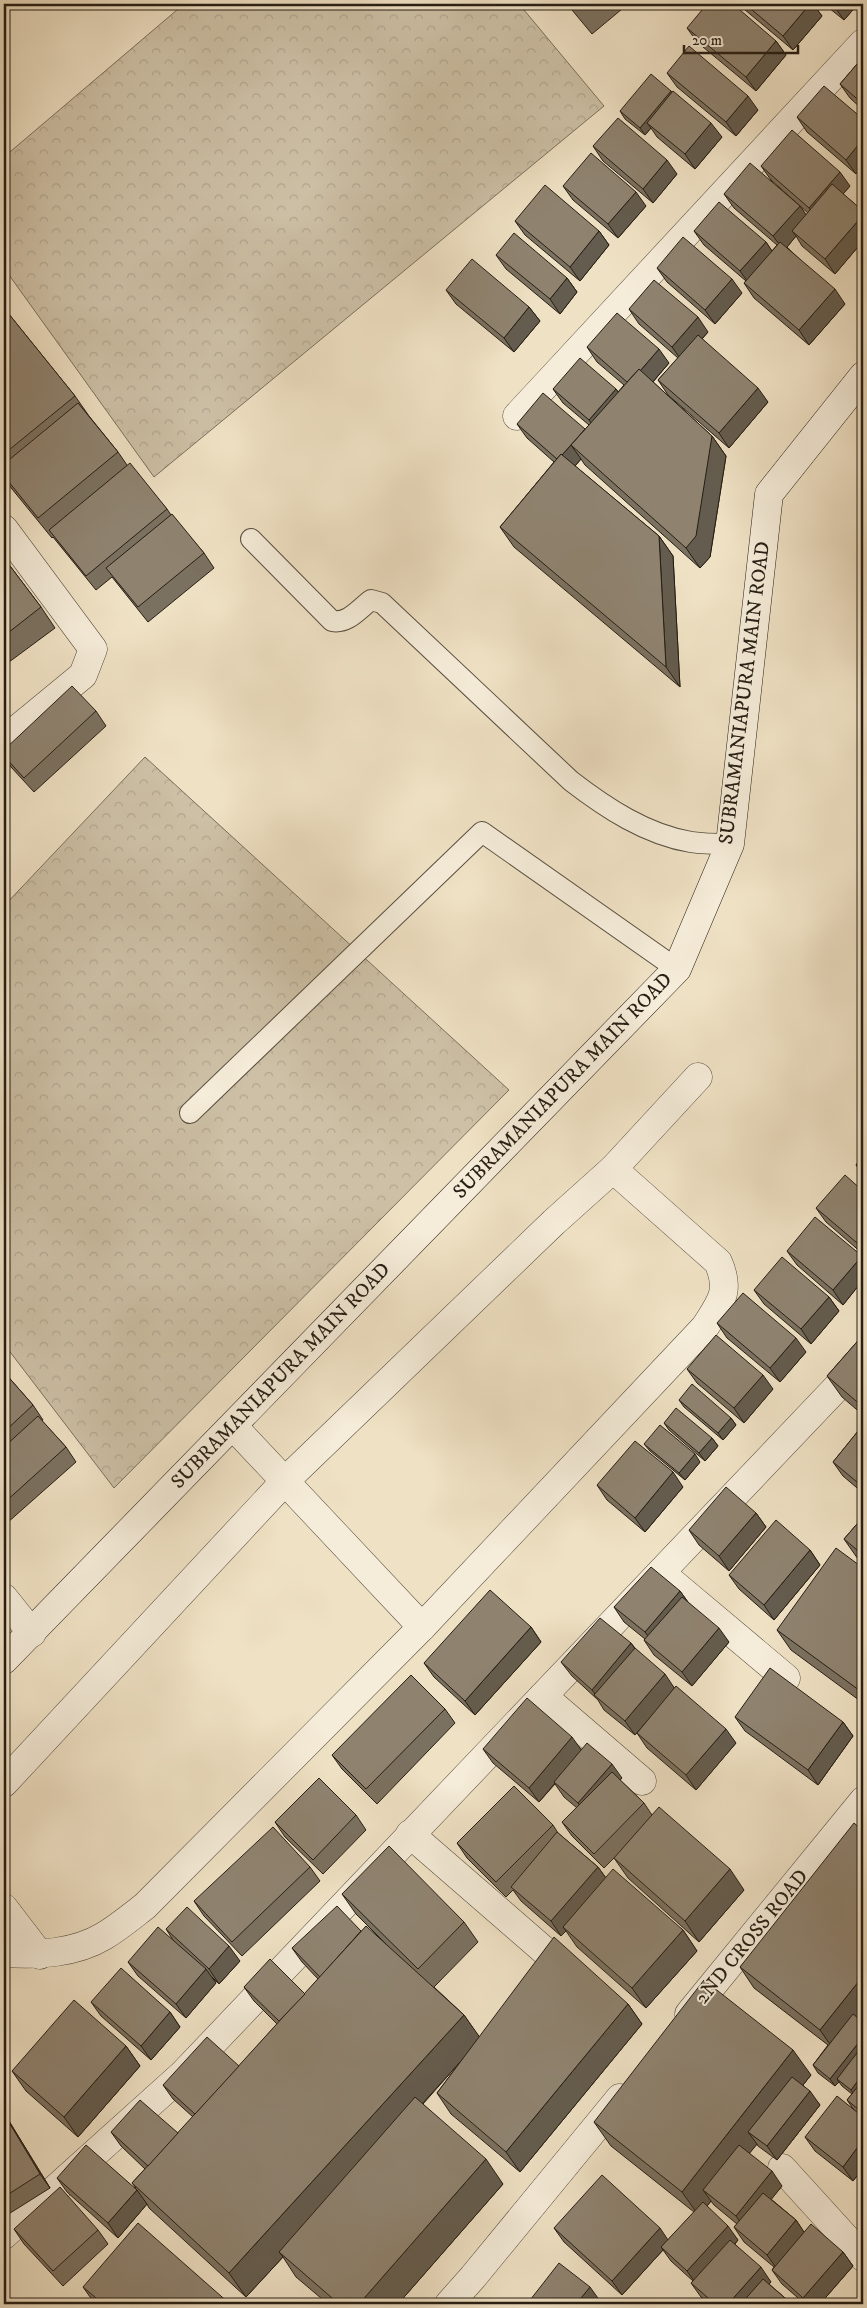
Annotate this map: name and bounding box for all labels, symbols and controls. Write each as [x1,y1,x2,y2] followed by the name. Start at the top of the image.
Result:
[684,22,798,54] scale bar
[692,31,722,50] text: 20 m
[714,540,776,846] street label: SUBRAMANIAPURA MAIN ROAD
[448,968,678,1204] street label: SUBRAMANIAPURA MAIN ROAD
[166,1258,396,1494] street label: SUBRAMANIAPURA MAIN ROAD
[690,1865,814,2009] street label: 2ND CROSS ROAD

